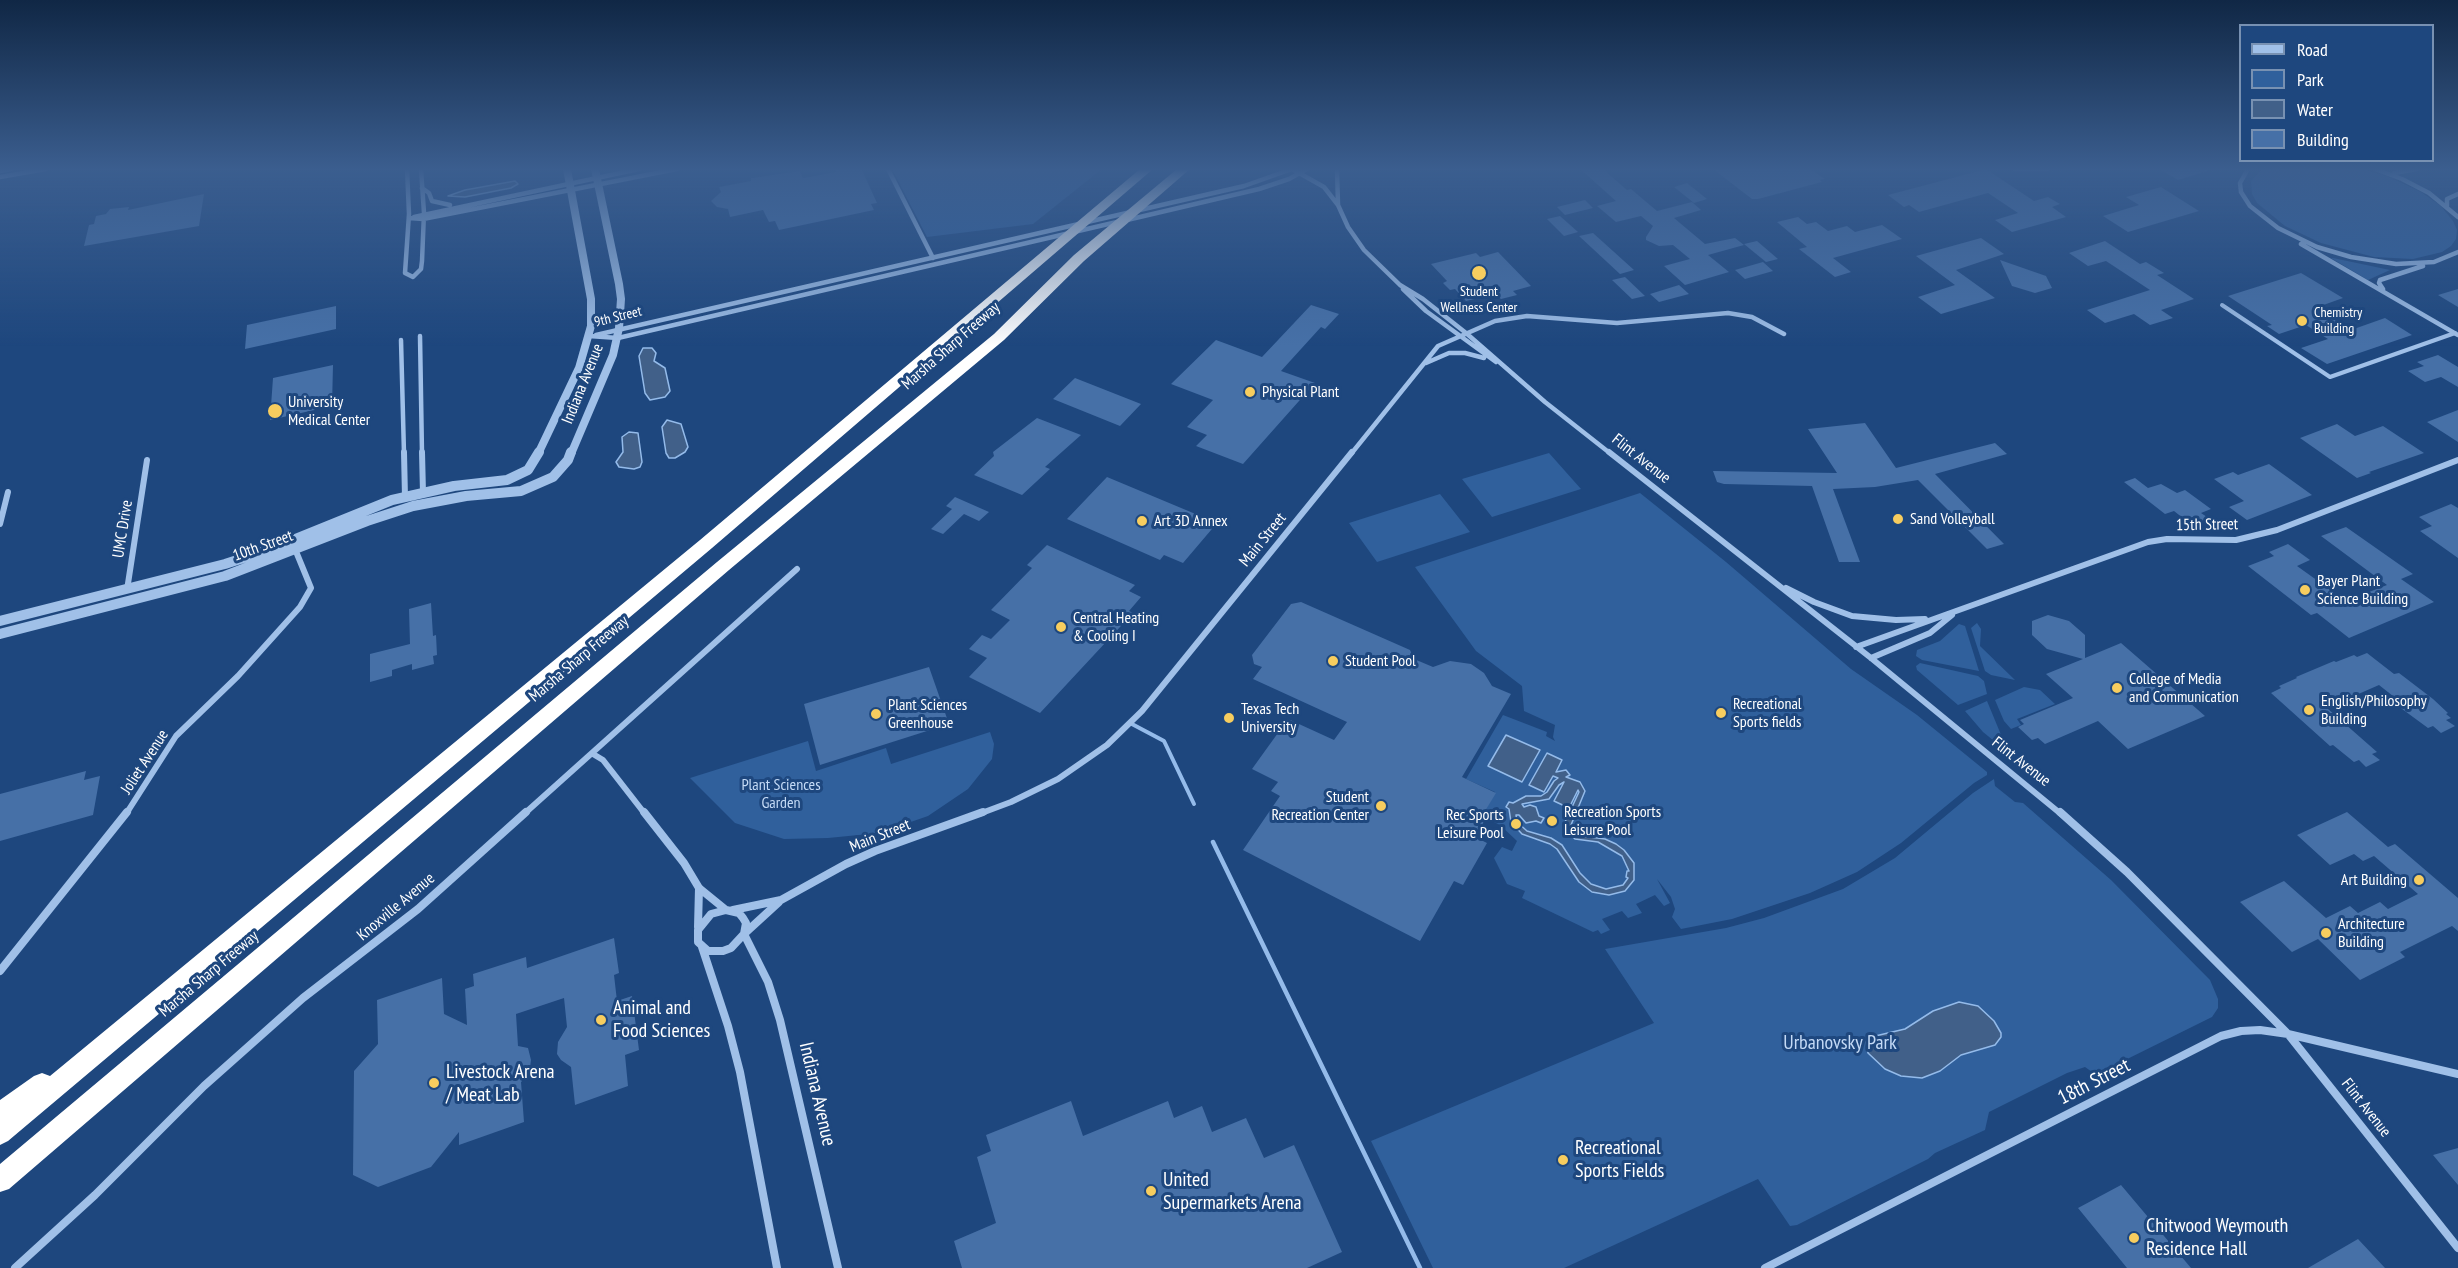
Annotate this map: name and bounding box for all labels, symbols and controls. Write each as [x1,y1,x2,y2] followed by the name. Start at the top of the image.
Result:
[2239,24,2434,162] legend
[2297,38,2328,61] text: Road
[2297,68,2324,91] text: Park
[2297,98,2333,121] text: Water
[2297,128,2349,151] text: Building
[1470,264,1488,282] marker: Student Wellness Center
[1441,284,1517,316] place label: Student Wellness Center
[898,298,1004,394] street label: Marsha Sharp Freeway
[593,303,643,331] street label: 9th Street
[2314,305,2362,338] place label: Chemistry Building
[2295,314,2309,328] marker: Chemistry Building
[558,341,608,427] street label: Indiana Avenue
[1262,382,1339,402] place label: Physical Plant
[1243,385,1257,399] marker: Physical Plant
[288,392,370,430] place label: University Medical Center
[266,402,284,420] marker: University Medical Center
[1608,430,1674,488] street label: Flint Avenue
[109,499,137,559] street label: UMC Drive
[1236,509,1290,571] street label: Main Street
[1910,509,1995,529] place label: Sand Volleyball
[1154,511,1228,531] place label: Art 3D Annex
[1891,512,1905,526] marker: Sand Volleyball
[1135,514,1149,528] marker: Art 3D Annex
[2176,515,2238,535] street label: 15th Street
[230,526,296,566] street label: 10th Street
[2317,571,2408,609] place label: Bayer Plant Science Building
[2298,583,2312,597] marker: Bayer Plant Science Building
[1073,608,1159,646] place label: Central Heating & Cooling I
[525,612,633,706] street label: Marsha Sharp Freeway
[1054,620,1068,634] marker: Central Heating & Cooling I
[1345,651,1416,671] place label: Student Pool
[1326,654,1340,668] marker: Student Pool
[2129,669,2239,707] place label: College of Media and Communication
[2110,681,2124,695] marker: College of Media and Communication
[2321,691,2427,729] place label: English/Philosophy Building
[1733,694,1802,732] place label: Recreational Sports fields
[888,695,967,733] place label: Plant Sciences Greenhouse
[1241,699,1299,737] place label: Texas Tech University
[2302,703,2316,717] marker: English/Philosophy Building
[1714,706,1728,720] marker: Recreational Sports fields
[869,707,883,721] marker: Plant Sciences Greenhouse
[1222,711,1236,725] marker: Texas Tech University
[117,726,173,798] street label: Joliet Avenue
[1988,733,2054,791] street label: Flint Avenue
[741,775,821,813] park label: Plant Sciences Garden
[1271,787,1369,825] place label: Student Recreation Center
[1374,799,1388,813] marker: Student Recreation Center
[1564,802,1661,840] place label: Recreation Sports Leisure Pool
[1437,805,1504,843] place label: Rec Sports Leisure Pool
[1545,814,1559,828] marker: Recreation Sports Leisure Pool
[847,815,913,857] street label: Main Street
[1509,817,1523,831] marker: Rec Sports Leisure Pool
[353,869,439,945] street label: Knoxville Avenue
[2341,870,2407,890] place label: Art Building
[2412,873,2426,887] marker: Art Building
[2338,914,2405,952] place label: Architecture Building
[2319,926,2333,940] marker: Architecture Building
[155,927,263,1021] street label: Marsha Sharp Freeway
[613,996,710,1043] place label: Animal and Food Sciences
[594,1013,608,1027] marker: Animal and Food Sciences
[1783,1031,1897,1055] park label: Urbanovsky Park
[793,1040,841,1148] street label: Indiana Avenue
[2054,1054,2134,1110] street label: 18th Street
[446,1060,554,1107] place label: Livestock Arena / Meat Lab
[2337,1075,2395,1141] street label: Flint Avenue
[427,1076,441,1090] marker: Livestock Arena / Meat Lab
[1575,1136,1664,1183] place label: Recreational Sports Fields
[1556,1153,1570,1167] marker: Recreational Sports Fields
[1163,1168,1301,1215] place label: United Supermarkets Arena
[1144,1184,1158,1198] marker: United Supermarkets Arena
[2146,1214,2288,1261] place label: Chitwood Weymouth Residence Hall
[2127,1231,2141,1245] marker: Chitwood Weymouth Residence Hall

